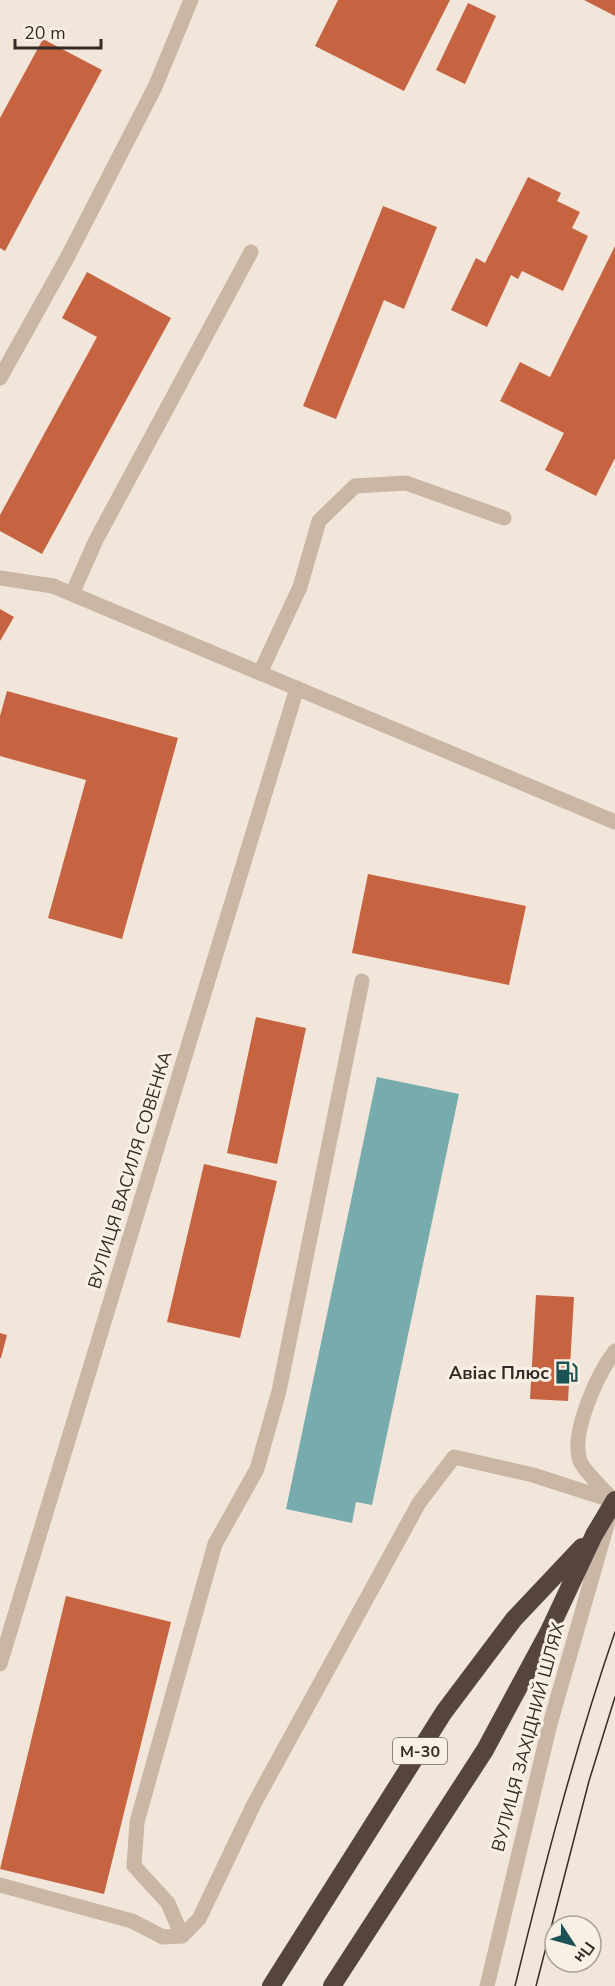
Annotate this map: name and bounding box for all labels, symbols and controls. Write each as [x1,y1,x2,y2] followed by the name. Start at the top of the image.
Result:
[15,12,100,50] scale bar
[24,21,66,45] text: 20 m
[82,1048,178,1292] street label: ВУЛИЦЯ ВАСИЛЯ СОВЕНКА
[554,1360,580,1386] fuel station icon: Авіас Плюс
[449,1361,549,1385] place label: Авіас Плюс
[486,1619,570,1854] street label: ВУЛИЦЯ ЗАХІДНИЙ ШЛЯХ
[393,1738,447,1764] road number: М-30
[543,1914,603,1974] north arrow
[569,1937,600,1968] text: Пн

